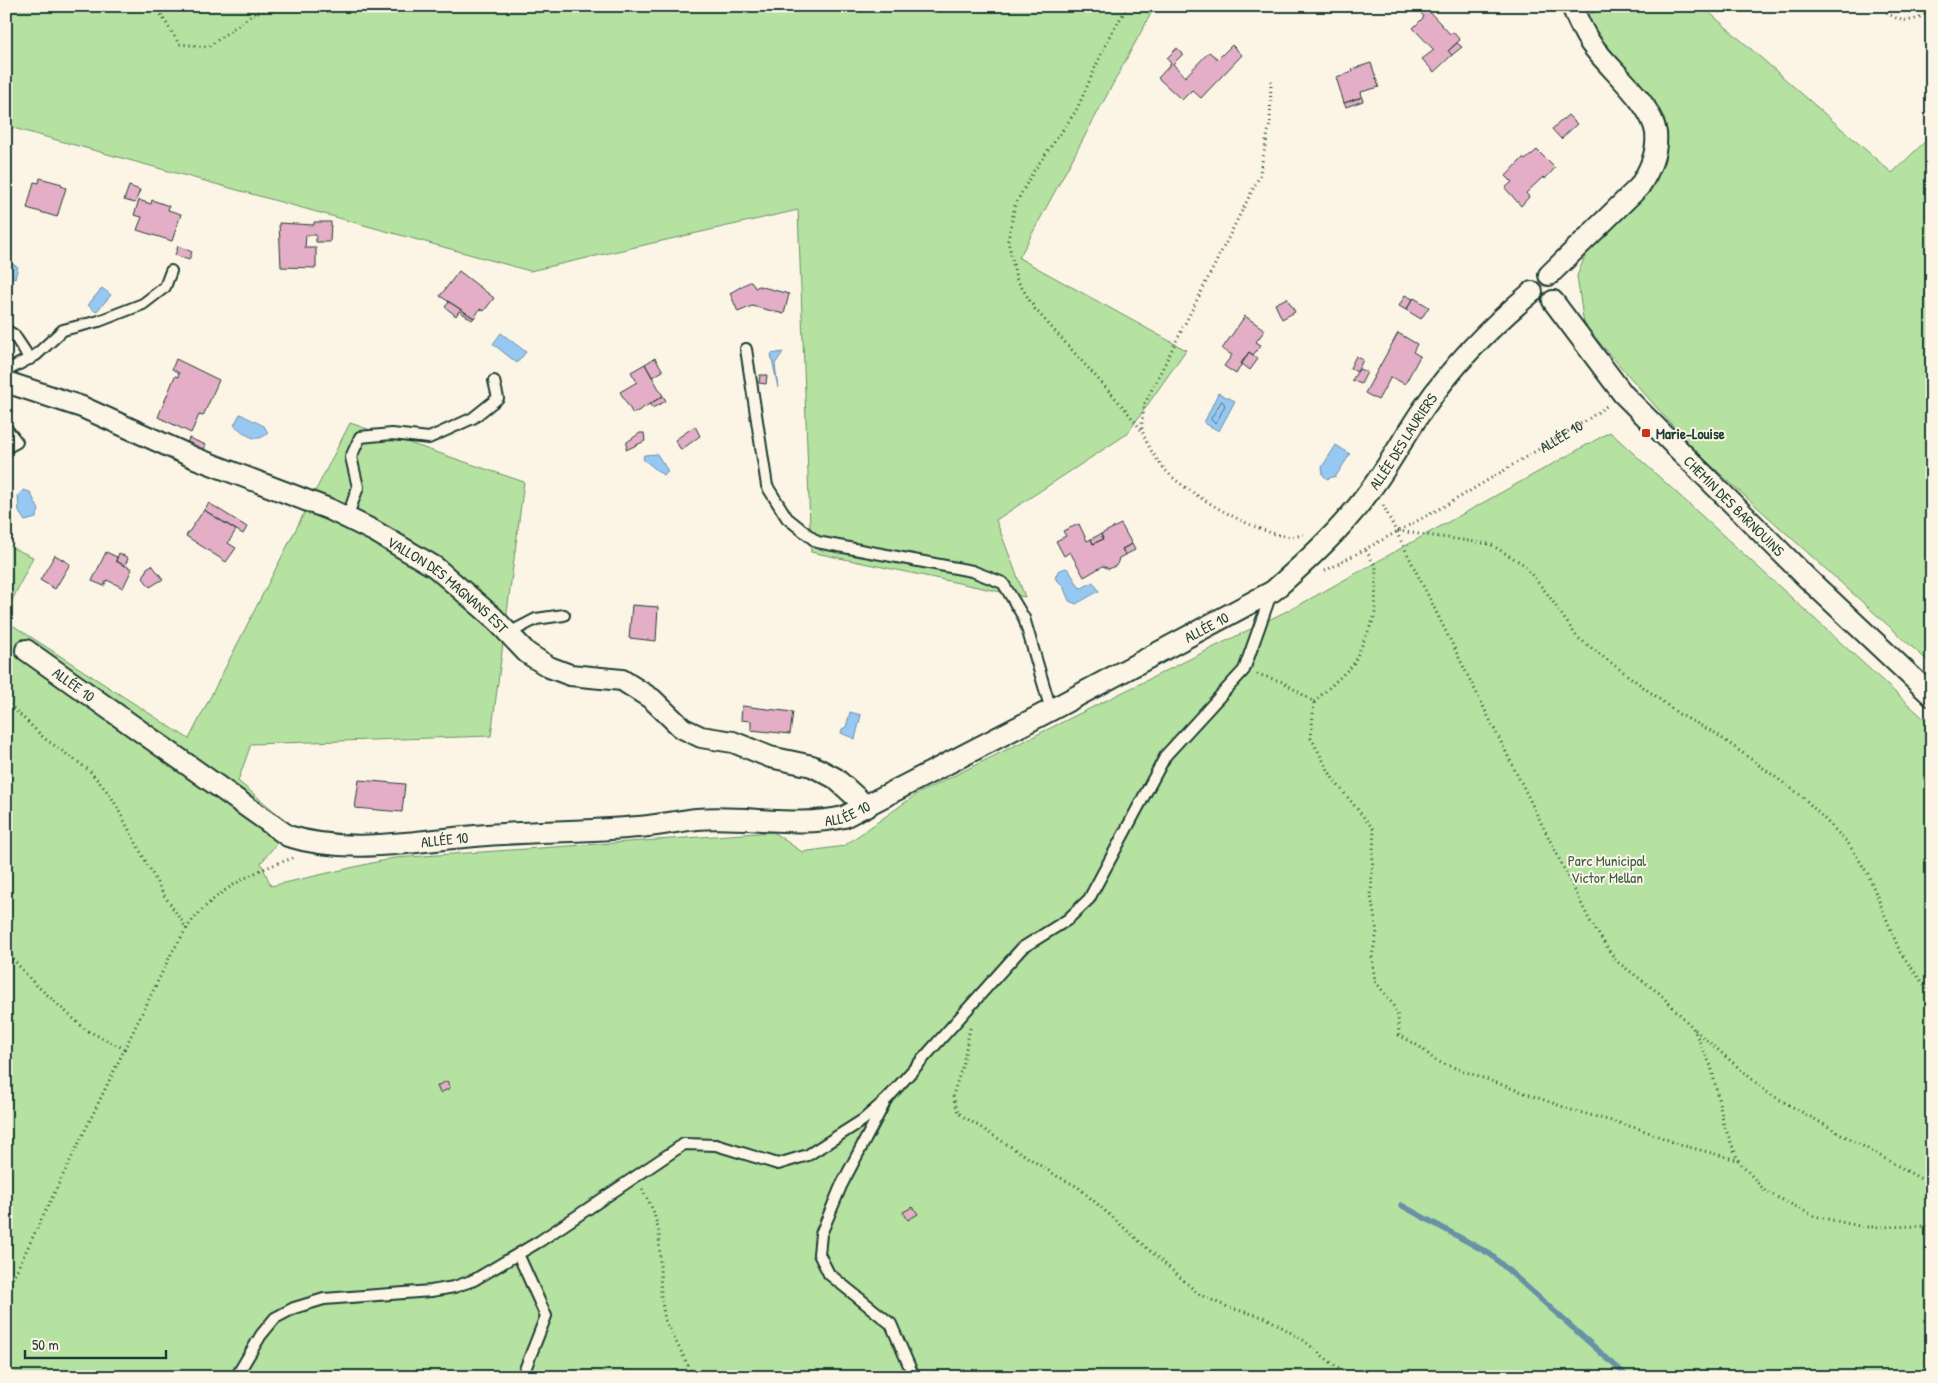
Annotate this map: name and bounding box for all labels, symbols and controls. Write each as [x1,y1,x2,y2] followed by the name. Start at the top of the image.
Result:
[1364,388,1442,494] street label: ALLÉE DES LAURIERS
[1535,414,1587,457] street label: ALLÉE 10
[1656,423,1725,444] place label: Marie-Louise
[1640,427,1652,439] marker: Marie-Louise
[1679,450,1790,561] street label: CHEMIN DES BARNOUINS
[384,531,514,638] street label: VALLON DES MAGNANS EST
[1180,606,1232,647] street label: ALLÉE 10
[49,662,100,707] street label: ALLÉE 10
[823,795,874,831] street label: ALLÉE 10
[420,826,469,852] street label: ALLÉE 10
[1568,850,1646,888] park label: Parc Municipal Victor Mellan
[25,1328,166,1360] scale bar
[32,1334,59,1355] text: 50 m

